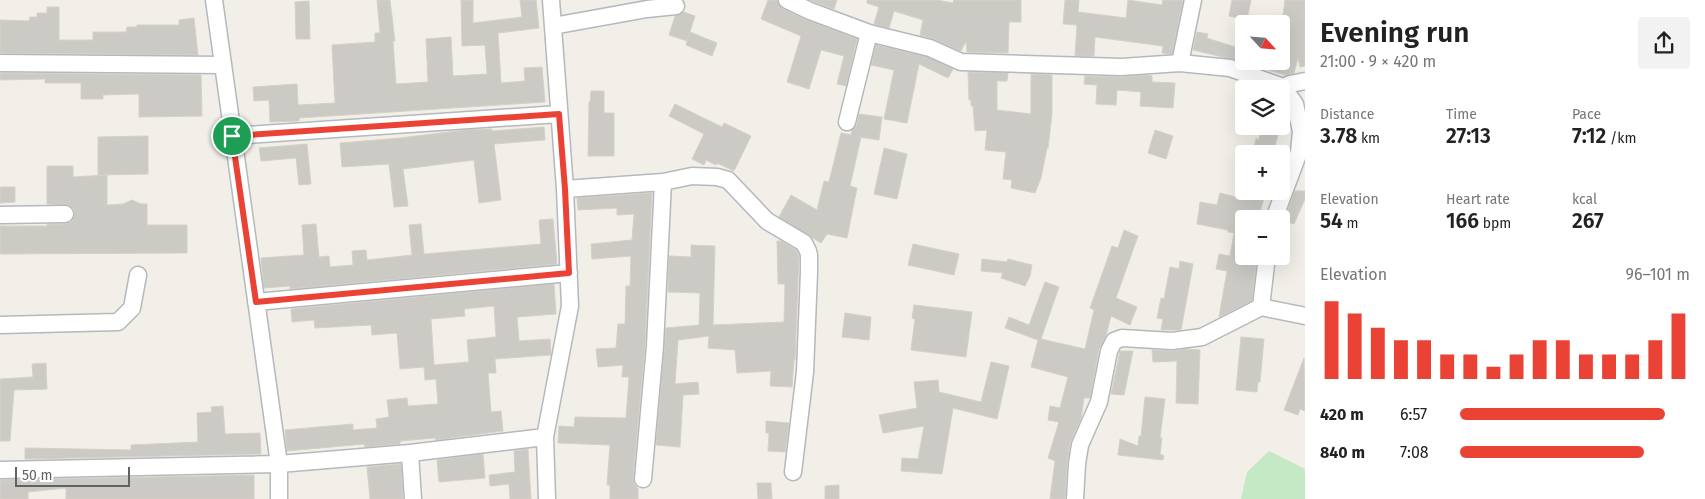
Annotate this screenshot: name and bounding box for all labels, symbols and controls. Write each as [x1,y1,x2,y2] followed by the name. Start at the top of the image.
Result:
[1235,15,1290,70] north arrow
[1235,15,1290,265] map controls
[1320,16,1469,49] text: Evening run
[1638,17,1690,69] button: share
[1320,52,1436,71] text: 21:00 · 9 × 420 m
[1235,80,1290,135] button: layers
[1320,106,1374,123] text: Distance
[1446,106,1477,123] text: Time
[1572,106,1601,123] text: Pace
[211,115,253,157] pin
[218,122,246,150] icon: arrive
[1320,123,1357,149] text: 3.78
[1446,123,1491,149] text: 27:13
[1572,123,1606,149] text: 7:12
[1357,130,1380,147] text: km
[1606,130,1637,147] text: /km
[1235,145,1290,200] button: +
[1320,191,1379,208] text: Elevation
[1446,191,1510,208] text: Heart rate
[1572,191,1597,208] text: kcal
[1320,208,1343,234] text: 54
[1446,208,1479,234] text: 166
[1572,208,1604,234] text: 267
[1235,210,1290,265] button: −
[1343,215,1358,232] text: m
[1479,215,1511,232] text: bpm
[1320,265,1387,284] text: Elevation
[1626,265,1690,284] text: 96–101 m
[1320,405,1364,424] text: 420 m
[1400,405,1427,424] text: 6:57
[1320,443,1365,462] text: 840 m
[1400,443,1429,462] text: 7:08
[15,464,130,487] scale bar
[22,467,53,484] text: 50 m

